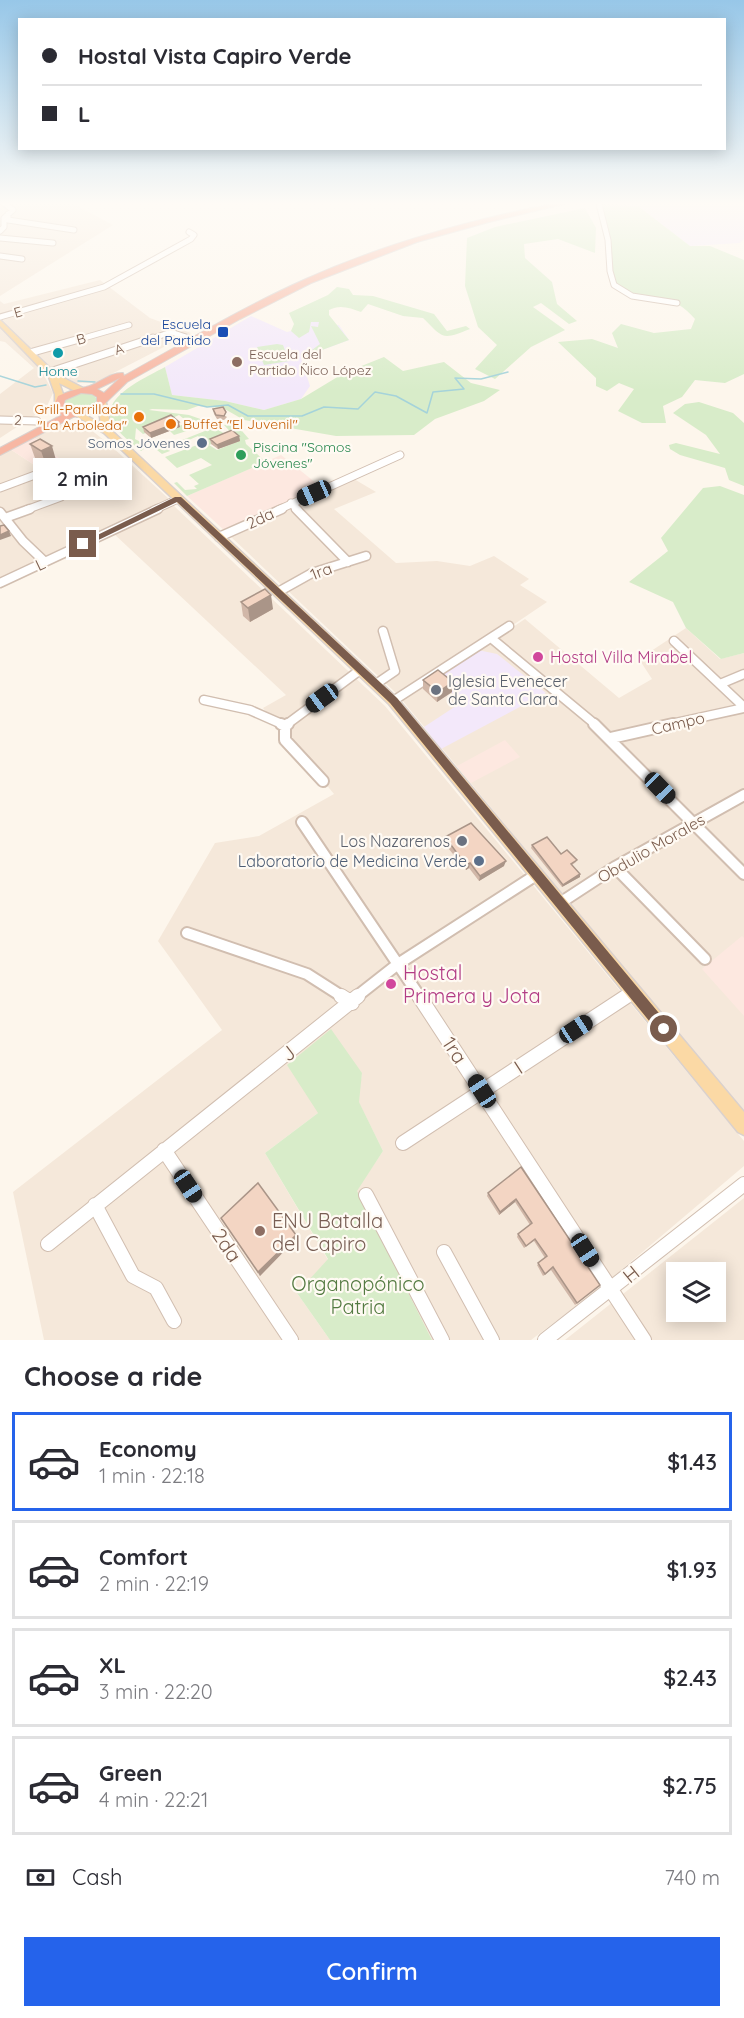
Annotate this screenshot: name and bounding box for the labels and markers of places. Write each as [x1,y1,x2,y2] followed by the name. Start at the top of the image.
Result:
[141,315,211,349] place label: Escuela del Partido
[216,325,230,339] marker: Escuela del Partido
[249,345,372,379] place label: Escuela del Partido Ñico López
[51,346,65,360] marker: Home
[230,355,244,369] marker: Escuela del Partido Ñico López
[38,362,78,380] place label: Home
[35,400,127,434] place label: Grill-Parrillada "La Arboleda"
[132,410,146,424] marker: Grill-Parrillada "La Arboleda"
[183,415,298,433] place label: Buffet "El Juvenil"
[164,417,178,431] marker: Buffet "El Juvenil"
[88,434,190,452] place label: Somos Jóvenes
[195,436,209,450] marker: Somos Jóvenes
[253,438,351,472] place label: Piscina "Somos Jóvenes"
[234,448,248,462] marker: Piscina "Somos Jóvenes"
[550,647,692,667] place label: Hostal Villa Mirabel
[531,650,545,664] marker: Hostal Villa Mirabel
[448,671,568,709] place label: Iglesia Evenecer de Santa Clara
[429,683,443,697] marker: Iglesia Evenecer de Santa Clara
[340,831,450,851] place label: Los Nazarenos
[455,834,469,848] marker: Los Nazarenos
[238,851,467,871] place label: Laboratorio de Medicina Verde
[472,854,486,868] marker: Laboratorio de Medicina Verde
[403,960,541,1008] place label: Hostal Primera y Jota
[384,977,398,991] marker: Hostal Primera y Jota
[272,1208,383,1256] place label: ENU Batalla del Capiro
[253,1224,267,1238] marker: ENU Batalla del Capiro

